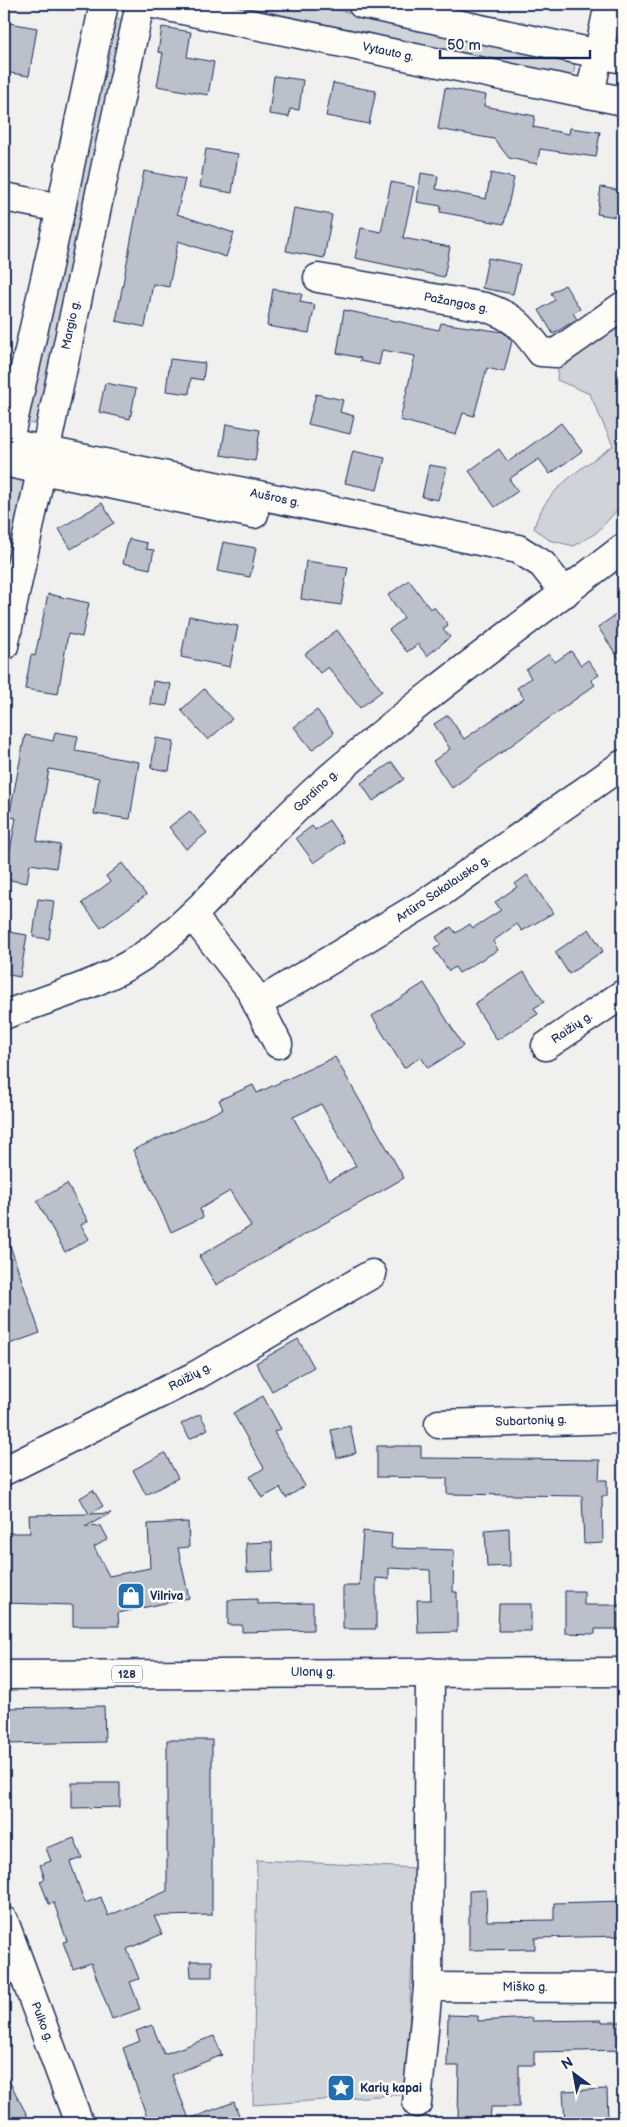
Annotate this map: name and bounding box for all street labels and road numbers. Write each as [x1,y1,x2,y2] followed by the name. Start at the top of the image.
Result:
[361,39,415,65] street label: Vytauto g.
[422,289,490,317] street label: Pažangos g.
[58,299,84,351] street label: Margio g.
[249,485,301,511] street label: Aušros g.
[291,767,341,815] street label: Gardino g.
[393,852,493,926] street label: Artūro Sakalausko g.
[549,1009,595,1047] street label: Raižių g.
[166,1359,214,1395] street label: Raižių g.
[495,1412,567,1430] street label: Subartonių g.
[291,1665,335,1680] street label: Ulonų g.
[112,1666,142,1682] road number: 128
[503,1980,547,1995] street label: Miško g.
[27,2000,57,2044] street label: Pulko g.

